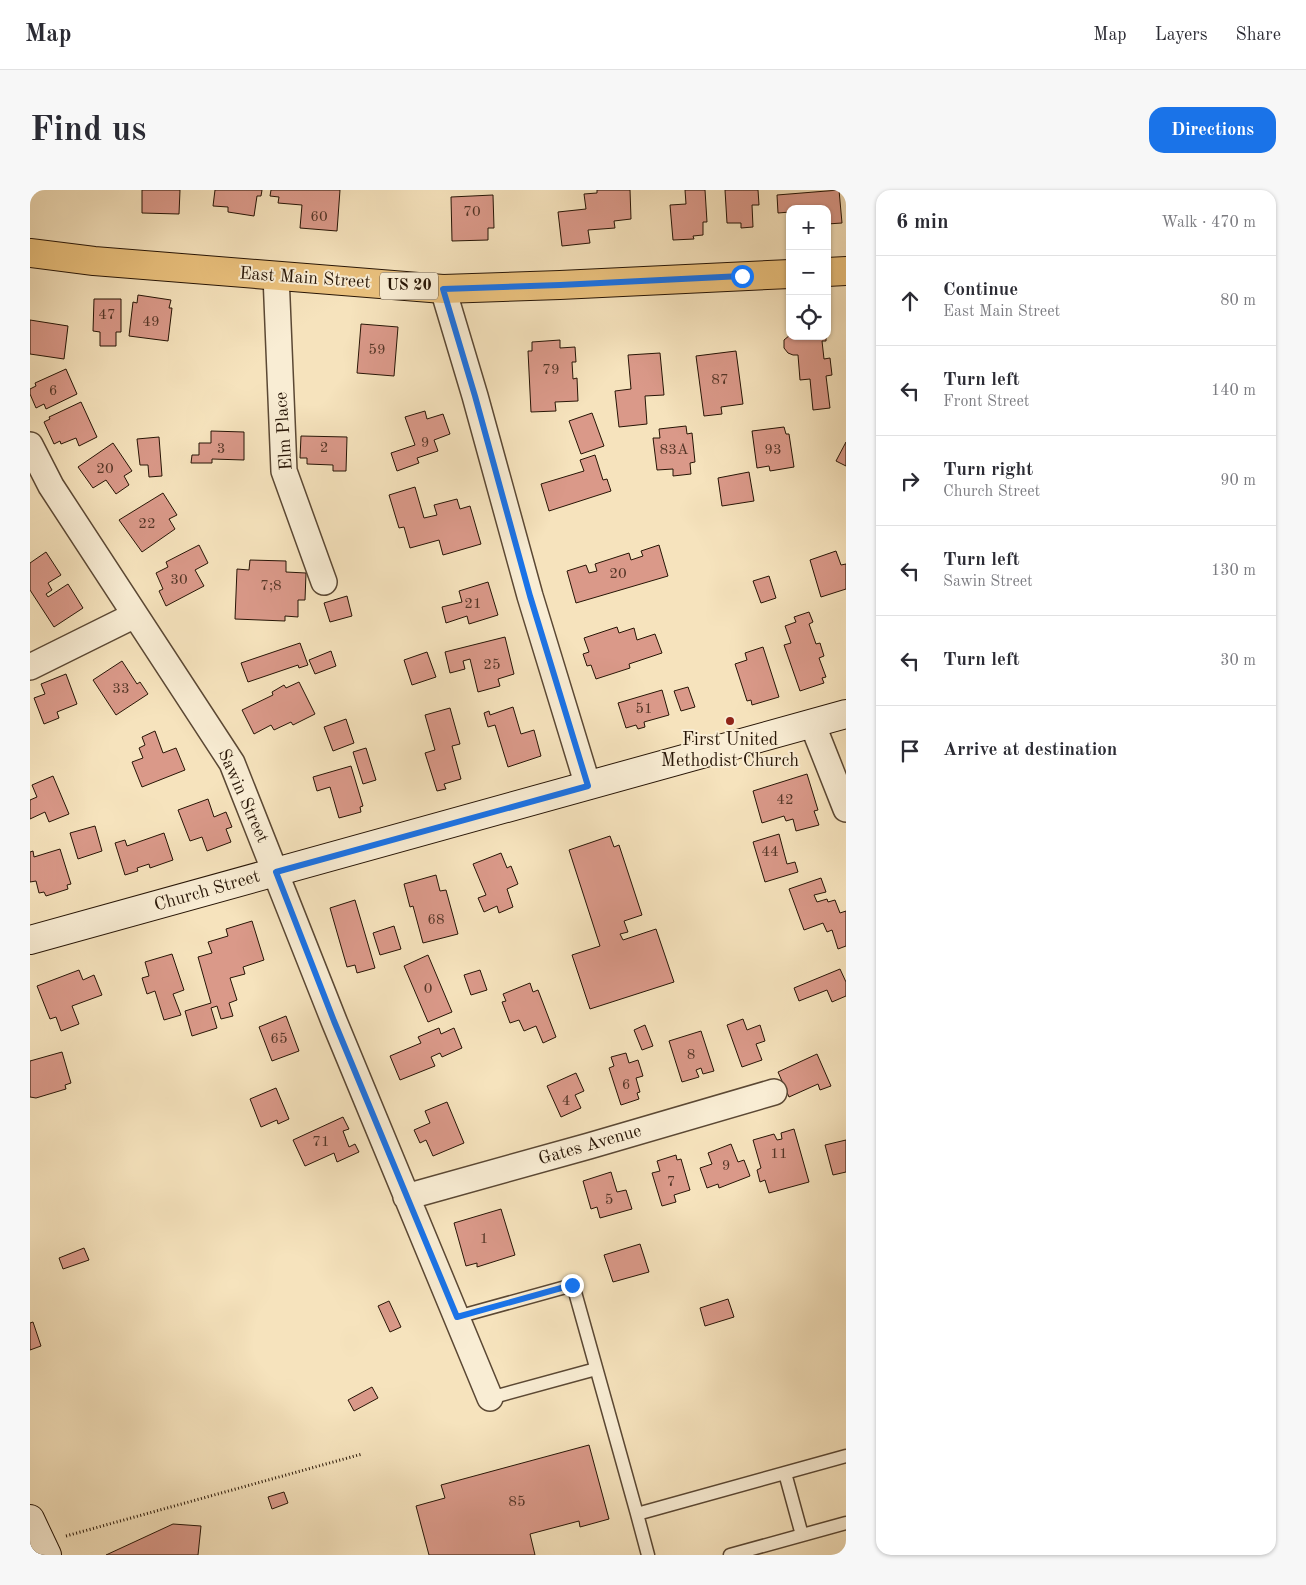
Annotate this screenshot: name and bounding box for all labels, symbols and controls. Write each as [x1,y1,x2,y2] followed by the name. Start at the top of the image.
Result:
[25,23,72,47] text: Map
[1093,26,1127,44] text: Map
[1155,26,1207,44] text: Layers
[1235,26,1281,44] text: Share
[1149,107,1276,153] button: Directions
[30,113,146,148] text: Find us
[463,205,481,220] house number: 70
[786,205,831,340] map controls
[786,205,831,250] button: +
[310,210,328,225] house number: 60
[896,212,949,233] text: 6 min
[1161,215,1256,231] text: Walk · 470 m
[786,250,831,295] button: −
[239,264,371,292] street label: East Main Street
[731,265,754,288] route start
[380,272,438,300] road number: US 20
[943,281,1018,300] text: Continue
[896,287,924,315] icon: ahead
[1220,293,1256,309] text: 80 m
[786,295,831,340] button: locate
[943,304,1060,320] text: East Main Street
[98,308,116,323] house number: 47
[142,315,160,330] house number: 49
[368,343,386,358] house number: 59
[542,363,560,378] house number: 79
[943,371,1020,390] text: Turn left
[711,373,729,388] house number: 87
[896,377,924,405] icon: left
[1211,383,1256,399] text: 140 m
[49,384,57,399] house number: 6
[272,391,296,471] street label: Elm Place
[943,394,1029,410] text: Front Street
[421,436,429,451] house number: 9
[320,441,328,456] house number: 2
[217,442,225,457] house number: 3
[660,443,689,458] house number: 83A
[764,443,782,458] house number: 93
[943,461,1033,480] text: Turn right
[96,462,114,477] house number: 20
[896,467,924,495] icon: right
[1220,473,1256,489] text: 90 m
[943,484,1040,500] text: Church Street
[138,517,156,532] house number: 22
[943,551,1020,570] text: Turn left
[896,557,924,585] icon: left
[1211,563,1256,579] text: 130 m
[609,567,627,582] house number: 20
[170,573,188,588] house number: 30
[943,574,1033,590] text: Sawin Street
[260,579,282,594] house number: 7;8
[464,597,482,612] house number: 21
[896,647,924,675] icon: left
[943,651,1020,670] text: Turn left
[1220,653,1256,669] text: 30 m
[483,658,501,673] house number: 25
[112,682,130,697] house number: 33
[635,702,653,717] house number: 51
[724,715,736,727] marker: First United Methodist Church
[661,731,799,770] place label: First United Methodist Church
[896,737,924,765] icon: arrive
[943,741,1117,760] text: Arrive at destination
[214,746,272,846] street label: Sawin Street
[776,793,794,808] house number: 42
[761,845,779,860] house number: 44
[152,867,262,915] street label: Church Street
[427,913,445,928] house number: 68
[424,982,432,997] house number: 0
[270,1032,288,1047] house number: 65
[687,1048,695,1063] house number: 8
[622,1078,630,1093] house number: 6
[562,1094,570,1109] house number: 4
[536,1122,644,1168] street label: Gates Avenue
[312,1135,330,1150] house number: 71
[770,1147,788,1162] house number: 11
[722,1159,730,1174] house number: 9
[667,1175,675,1190] house number: 7
[605,1193,613,1208] house number: 5
[480,1232,488,1247] house number: 1
[561,1274,584,1297] route end
[508,1495,526,1510] house number: 85

